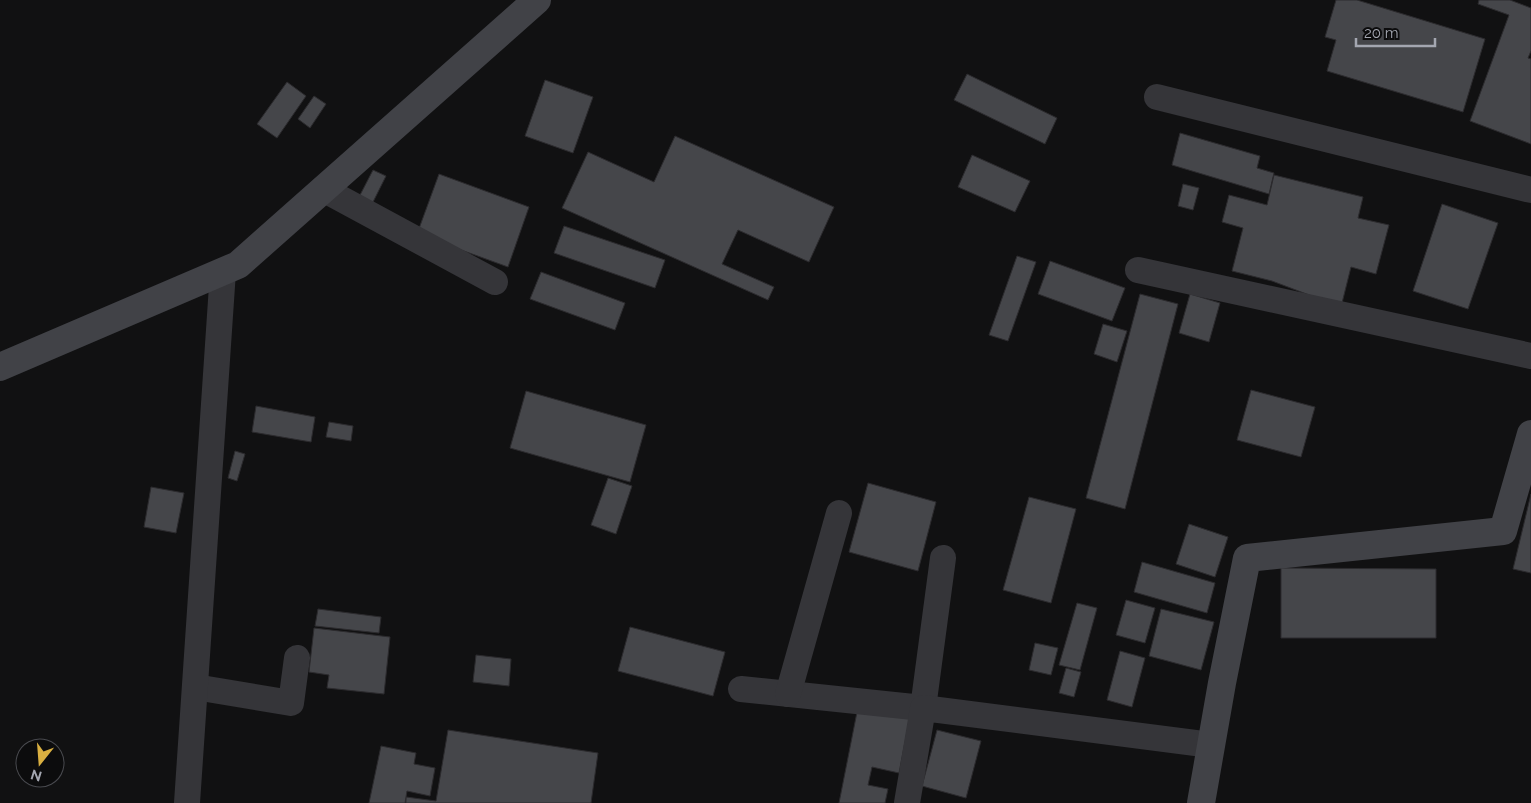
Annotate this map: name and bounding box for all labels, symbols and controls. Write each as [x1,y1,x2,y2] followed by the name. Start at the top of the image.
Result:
[1356,15,1435,47] scale bar
[1364,24,1399,42] text: 20 m
[15,738,65,788] north arrow
[29,766,44,785] text: N

